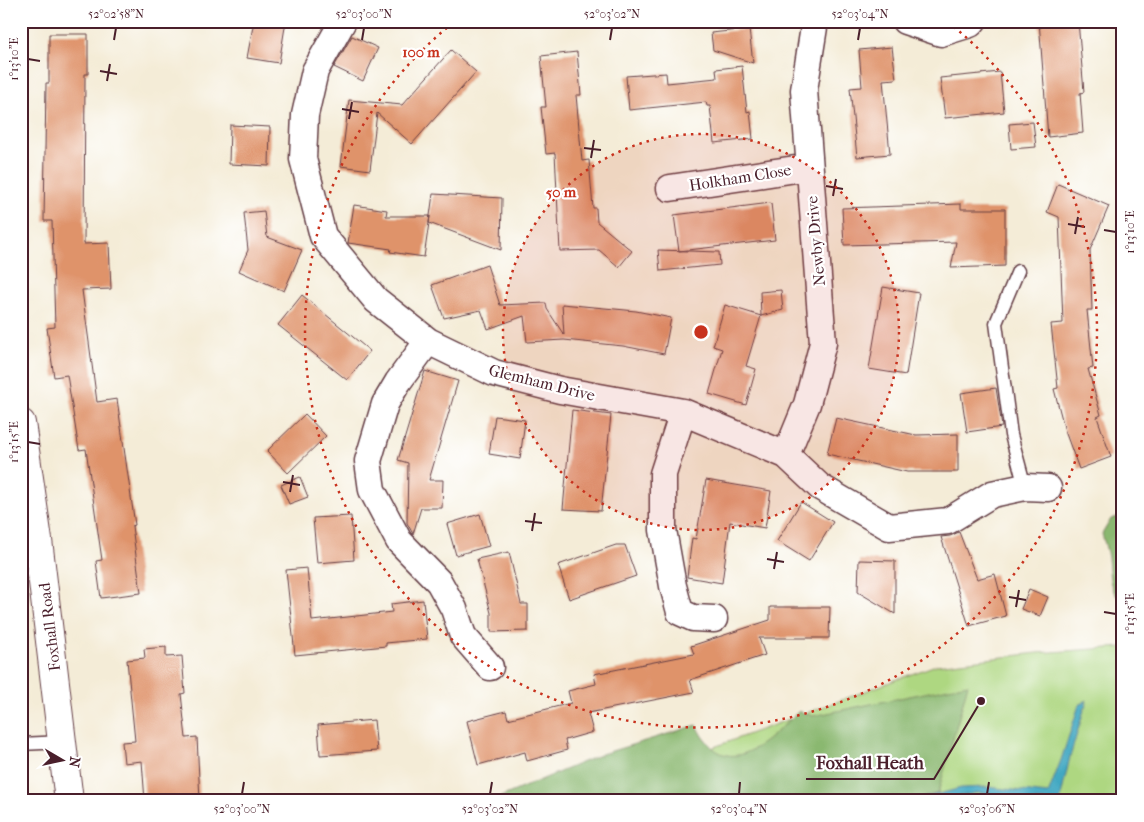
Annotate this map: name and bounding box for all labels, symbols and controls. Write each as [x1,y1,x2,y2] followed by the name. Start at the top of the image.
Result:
[88,7,144,21] text: 52°02'58"N
[336,7,392,21] text: 52°03'00"N
[584,7,640,21] text: 52°03'02"N
[831,7,889,21] text: 52°03'04"N
[7,37,21,81] text: 1°13'10"E
[402,43,440,61] text: 100 m
[688,160,793,195] street label: Holkham Close
[546,183,577,201] text: 50 m
[802,195,829,287] street label: Newby Drive
[1123,210,1137,254] text: 1°13'10"E
[692,323,710,341] centre of rings
[487,360,597,405] street label: Glemham Drive
[7,421,21,463] text: 1°13'15"E
[35,581,64,672] street label: Foxhall Road
[1123,593,1137,635] text: 1°13'15"E
[38,734,88,784] north arrow
[806,746,934,779] callout: Foxhall Heath
[815,753,925,774] text: Foxhall Heath
[65,755,84,769] text: N
[214,802,270,816] text: 52°03'00"N
[462,802,518,816] text: 52°03'02"N
[710,802,768,816] text: 52°03'04"N
[959,802,1015,816] text: 52°03'06"N

